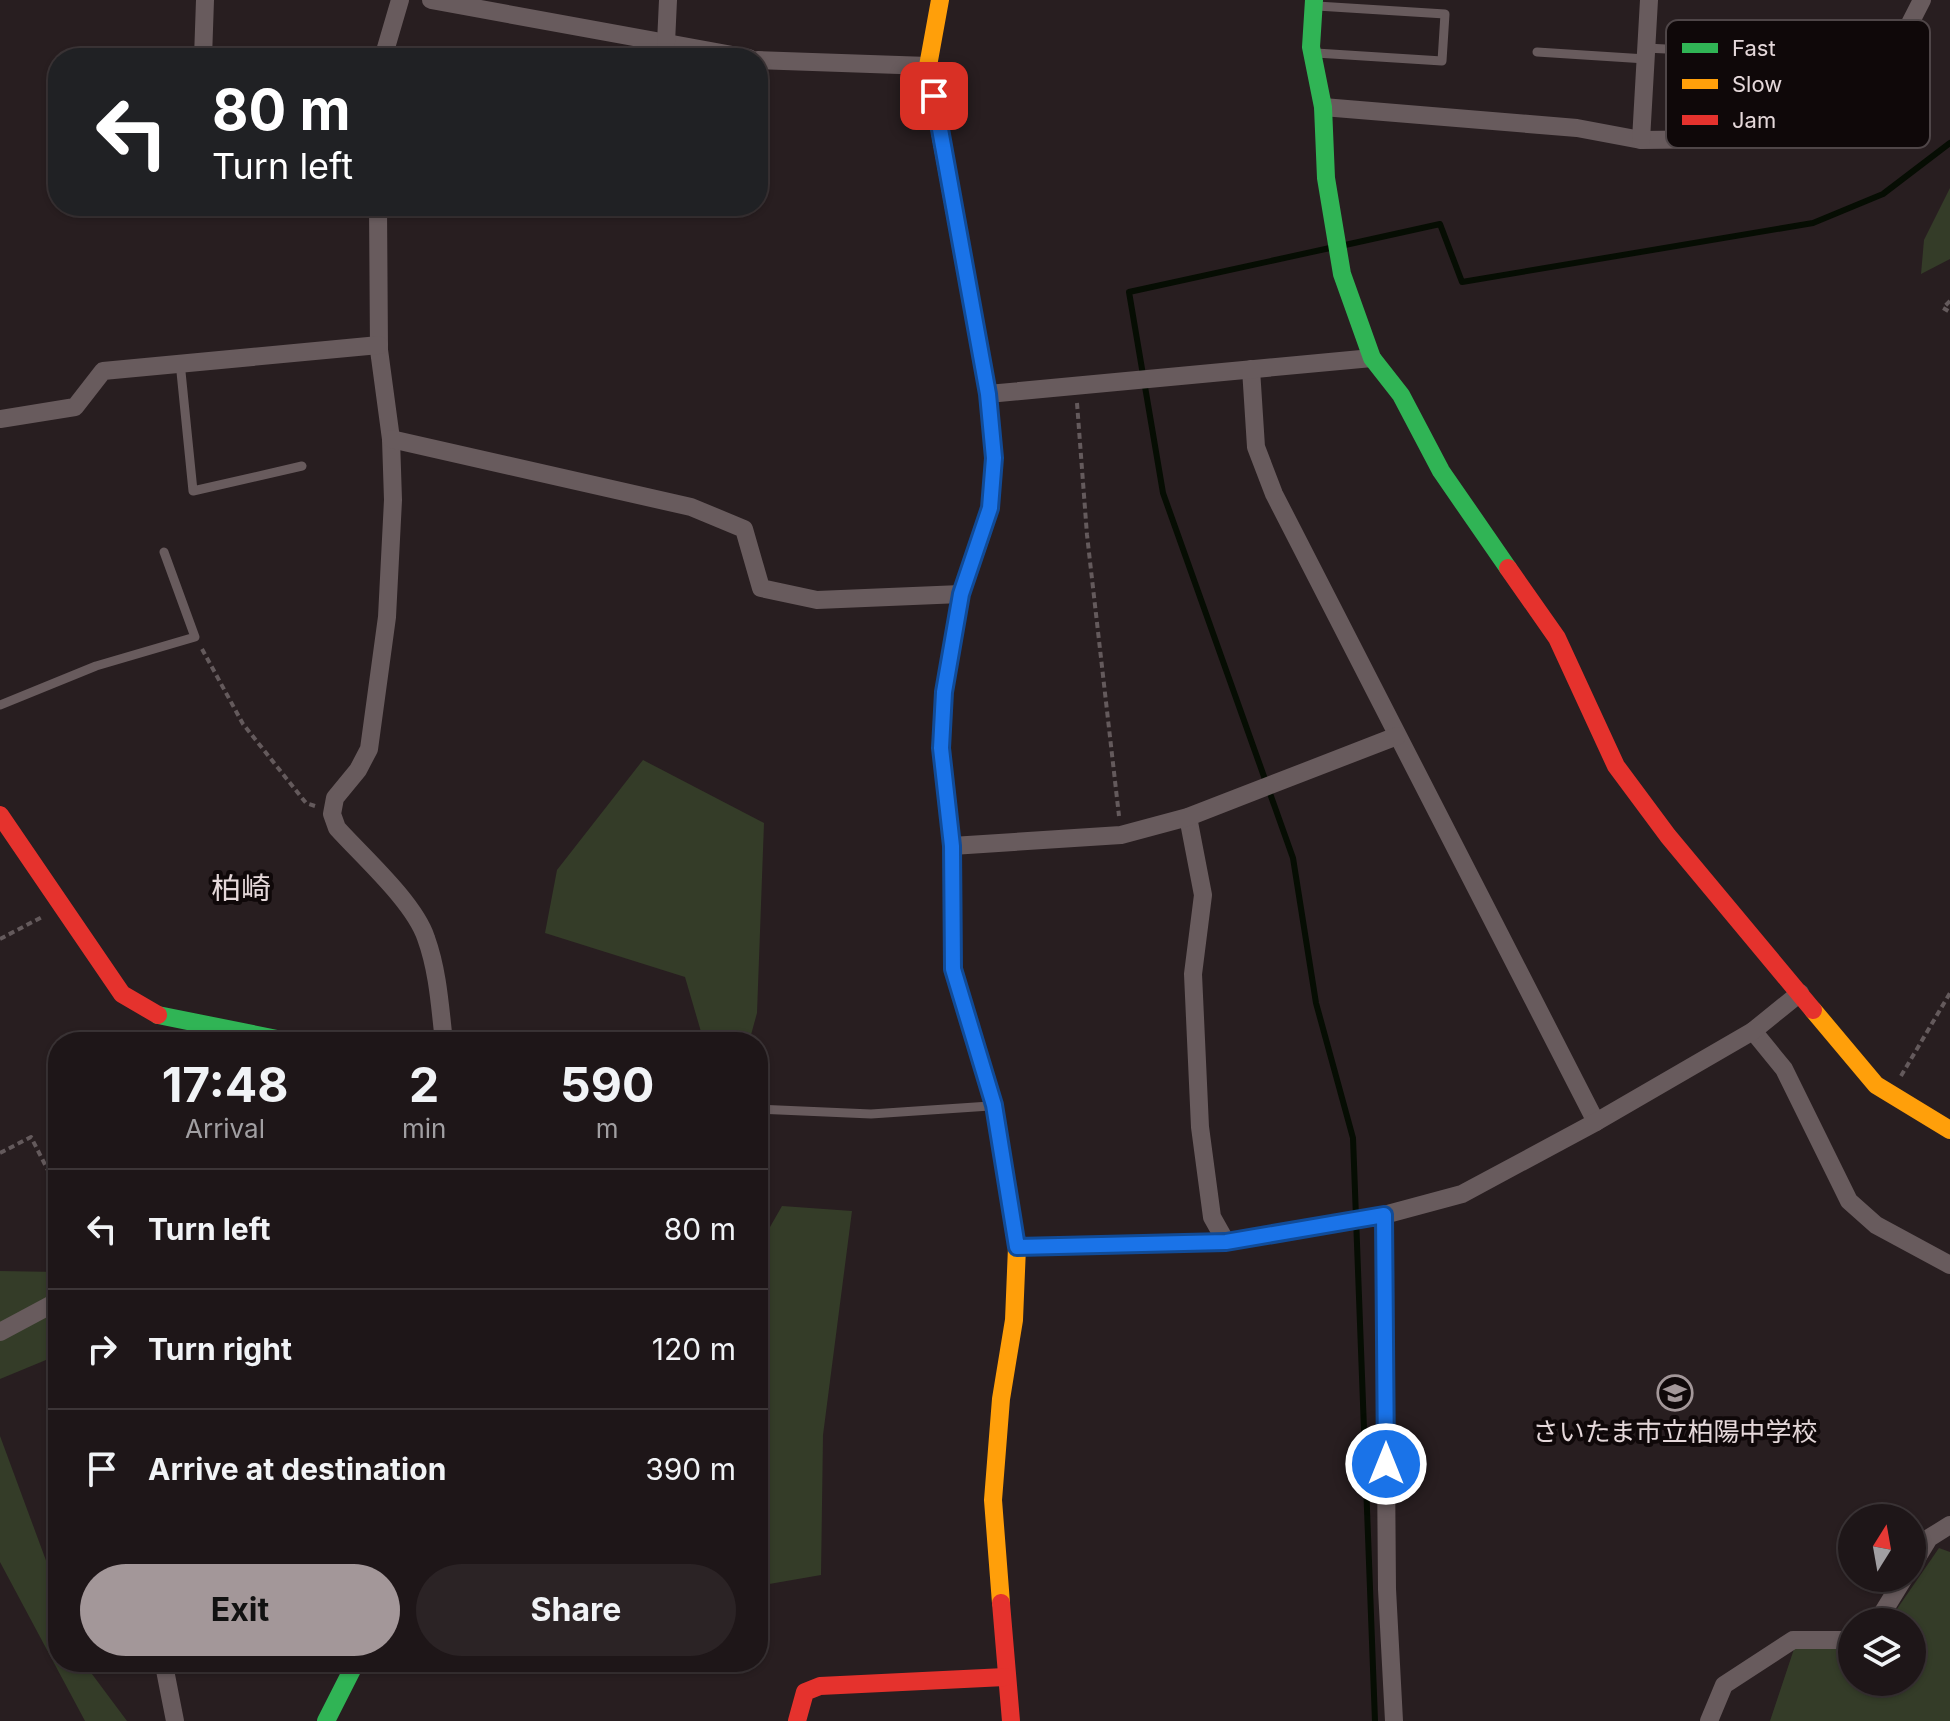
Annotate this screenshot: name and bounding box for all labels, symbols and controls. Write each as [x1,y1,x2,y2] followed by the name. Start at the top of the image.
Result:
[1666,20,1930,148] legend
[1732,35,1776,61] text: Fast
[900,62,968,130] pin
[1732,71,1782,97] text: Slow
[912,74,956,118] icon: arrive
[212,76,351,144] text: 80 m
[80,80,184,184] icon: left
[1732,107,1776,133] text: Jam
[212,144,353,188] text: Turn left
[211,870,271,906] district label: 柏崎
[162,1055,288,1114] text: 17:48
[409,1055,439,1114] text: 2
[560,1055,654,1114] text: 590
[185,1113,265,1144] text: Arrival
[402,1113,446,1144] text: min
[596,1113,619,1144] text: m
[80,1207,124,1251] icon: left
[148,1211,270,1247] text: Turn left
[664,1211,736,1247] text: 80 m
[80,1327,124,1371] icon: right
[148,1331,292,1367] text: Turn right
[652,1331,736,1367] text: 120 m
[1656,1374,1694,1412] school or university icon: さいたま市立柏陽中学校
[1532,1416,1818,1447] place label: さいたま市立柏陽中学校
[1344,1422,1428,1506] position arrow
[80,1447,124,1491] icon: arrive
[148,1451,446,1487] text: Arrive at destination
[645,1451,736,1487] text: 390 m
[1838,1504,1926,1592] north arrow
[1838,1504,1926,1696] map controls
[80,1564,400,1656] button: Exit
[416,1564,736,1656] button: Share
[1838,1608,1926,1696] button: layers

